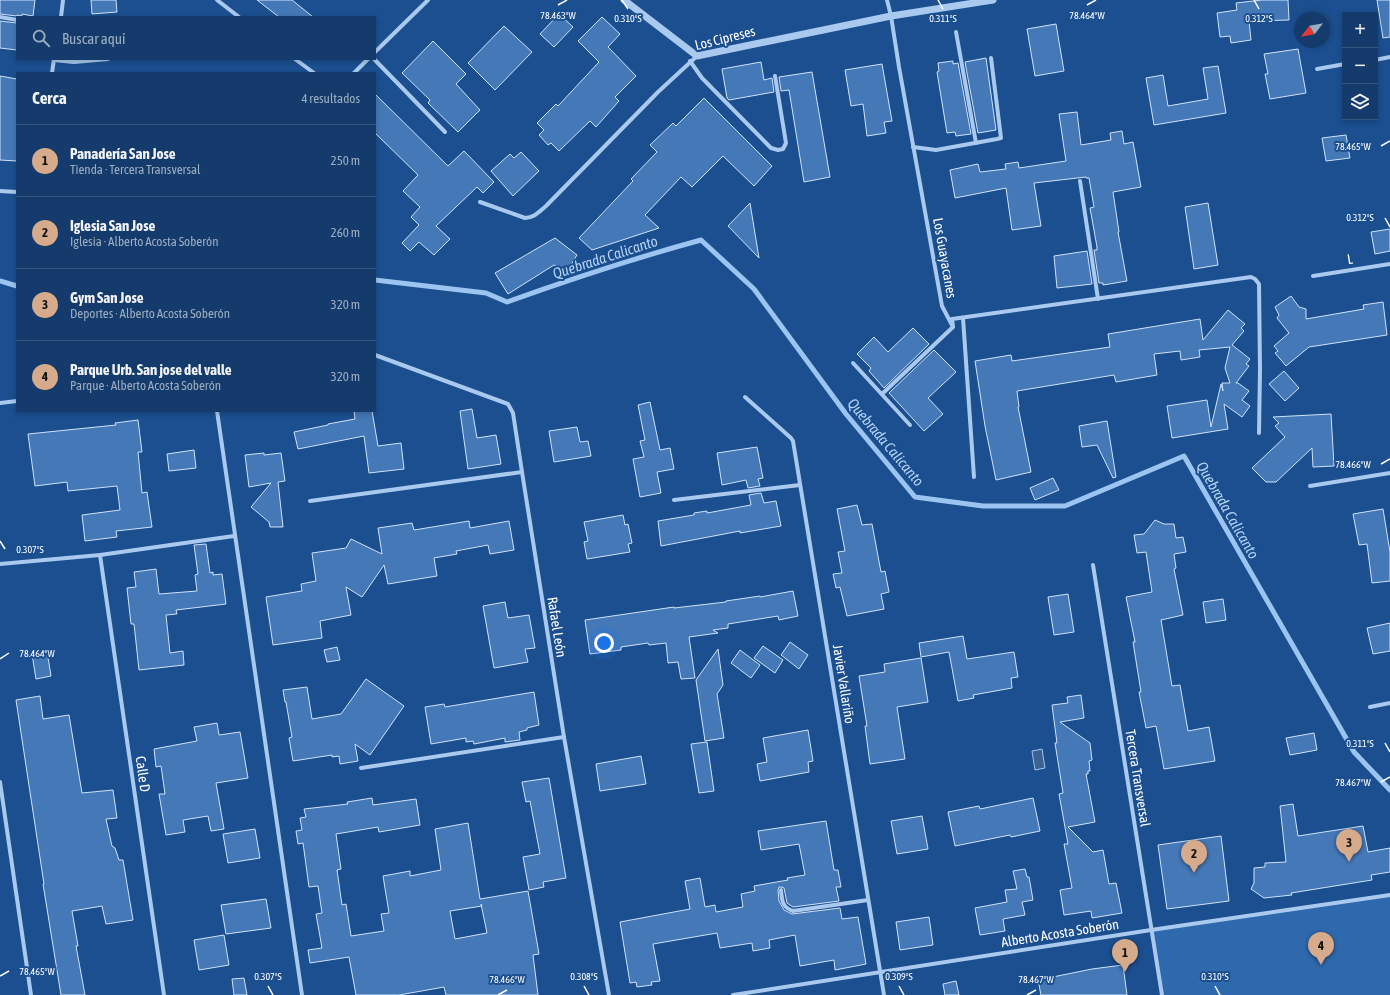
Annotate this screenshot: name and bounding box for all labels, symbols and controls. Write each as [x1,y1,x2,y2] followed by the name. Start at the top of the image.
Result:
[540,10,576,21] text: 78.463°W
[1069,10,1105,21] text: 78.464°W
[1294,12,1330,48] north arrow
[1342,12,1378,120] map controls
[1342,12,1378,48] button: +
[614,13,642,24] text: 0.310°S
[929,13,957,24] text: 0.311°S
[1245,13,1273,24] text: 0.312°S
[16,16,376,60] search box
[693,23,757,53] street label: Los Cipreses
[30,27,52,49] icon: search
[62,30,125,47] text: Buscar aquí
[1342,48,1378,84] button: −
[1342,84,1378,120] button: layers
[32,88,67,108] text: Cerca
[301,91,360,106] text: 4 resultados
[1335,141,1371,152] text: 78.465°W
[70,145,176,162] text: Panadería San Jose
[42,153,48,168] text: 1
[331,153,360,168] text: 250 m
[70,162,200,177] text: Tienda · Tercera Transversal
[1346,212,1374,223] text: 0.312°S
[930,216,960,300] street label: Los Guayacanes
[70,217,155,234] text: Iglesia San Jose
[42,225,48,240] text: 2
[331,225,360,240] text: 260 m
[550,232,660,282] water label: Quebrada Calicanto
[70,234,219,249] text: Iglesia · Alberto Acosta Soberón
[1346,251,1355,267] street label: L
[70,289,144,306] text: Gym San Jose
[42,297,48,312] text: 3
[331,297,360,312] text: 320 m
[70,306,230,321] text: Deportes · Alberto Acosta Soberón
[70,361,232,378] text: Parque Urb. San jose del valle
[42,369,48,384] text: 4
[331,369,360,384] text: 320 m
[70,378,221,393] text: Parque · Alberto Acosta Soberón
[844,395,928,489] water label: Quebrada Calicanto
[1193,458,1263,562] water label: Quebrada Calicanto
[1335,459,1371,470] text: 78.466°W
[16,544,44,555] text: 0.307°S
[544,596,570,658] street label: Rafael León
[594,633,614,653] your location
[830,643,858,725] street label: Javier Vallariño
[19,648,55,659] text: 78.464°W
[1122,728,1154,828] street label: Tercera Transversal
[1346,738,1374,749] text: 0.311°S
[133,755,153,793] street label: Calle D
[1335,777,1371,788] text: 78.467°W
[1336,829,1362,862] pin: 3
[1181,840,1207,873] pin: 2
[1000,916,1120,950] street label: Alberto Acosta Soberón
[1308,932,1334,965] pin: 4
[1112,939,1138,972] pin: 1
[19,966,55,977] text: 78.465°W
[254,971,282,982] text: 0.307°S
[570,971,598,982] text: 0.308°S
[885,971,913,982] text: 0.309°S
[1201,971,1229,982] text: 0.310°S
[489,974,525,985] text: 78.466°W
[1018,974,1054,985] text: 78.467°W

